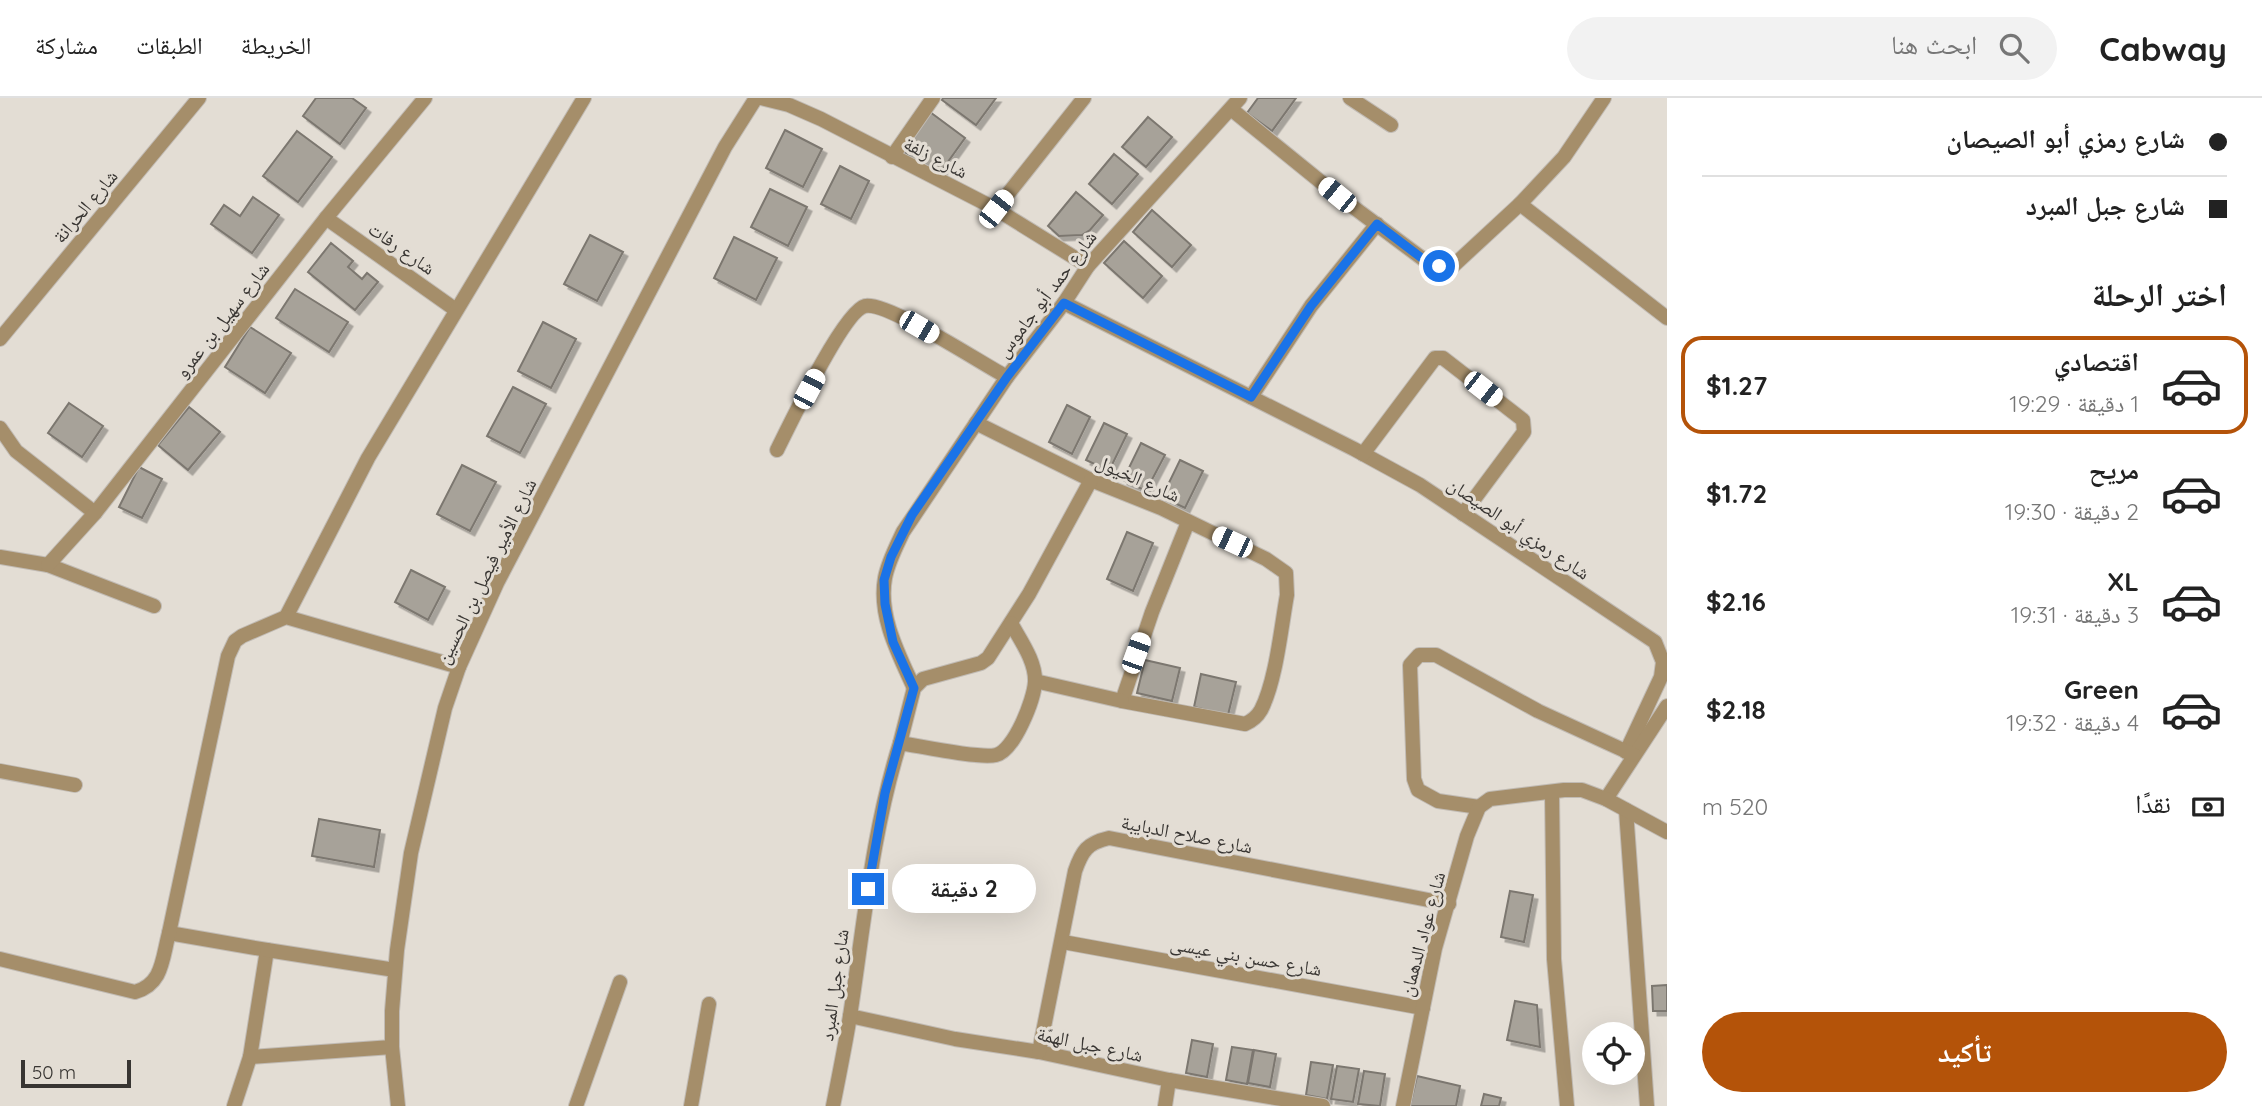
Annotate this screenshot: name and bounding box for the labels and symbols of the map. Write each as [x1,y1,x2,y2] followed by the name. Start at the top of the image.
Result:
[900,131,972,183] street label: شارع زلفة
[47,164,123,248] street label: شارع الحرانة
[1315,174,1360,216] car
[975,186,1018,232] car
[364,216,440,280] street label: شارع رفات
[990,226,1102,362] street label: شارع حمد أبو جاموس
[1423,250,1455,282] route start
[169,258,275,382] street label: شارع سهيل بن عمرو
[896,307,943,347] car
[790,366,829,412] car
[1460,368,1507,410] car
[1092,449,1184,507] street label: شارع الخيول
[1441,471,1595,588] street label: شارع رمزي أبو الصيصان
[431,474,541,668] street label: شارع الأمير فيصل بن الحسين
[1209,524,1256,560] car
[1119,630,1154,676] car
[1119,809,1255,859] street label: شارع صلاح الدبايبة
[892,864,1036,914] callout: 2 دقيقة
[1394,869,1450,999] street label: شارع عواد الدهمان
[852,873,884,905] route end
[814,927,854,1043] street label: شارع جبل المبرد
[1168,931,1324,985] street label: شارع حسن بني عيسى
[1035,1021,1145,1067] street label: شارع جبل الهمّة
[21,1057,131,1089] scale bar

